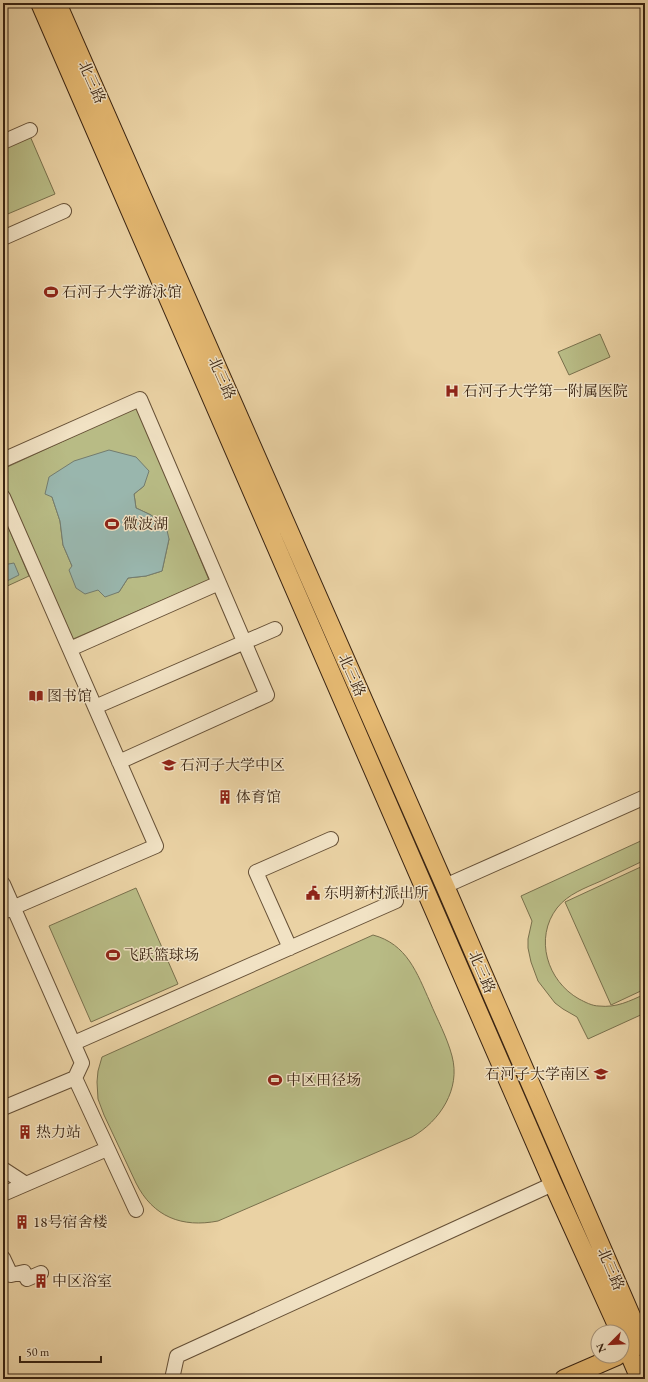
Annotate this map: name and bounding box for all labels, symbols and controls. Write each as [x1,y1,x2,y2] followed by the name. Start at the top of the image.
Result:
[75,57,110,106] street label: 北三路
[62,282,182,301] place label: 石河子大学游泳馆
[43,284,59,300] sports icon: 石河子大学游泳馆
[205,353,240,402] street label: 北三路
[463,381,628,400] place label: 石河子大学第一附属医院
[444,383,460,399] hospital icon: 石河子大学第一附属医院
[123,514,168,533] place label: 微波湖
[104,516,120,532] sports icon: 微波湖
[335,650,370,699] street label: 北三路
[47,686,92,705] place label: 图书馆
[28,688,44,704] library icon: 图书馆
[180,755,285,774] place label: 石河子大学中区
[161,757,177,773] school or university icon: 石河子大学中区
[236,787,281,806] place label: 体育馆
[217,789,233,805] building icon: 体育馆
[324,883,429,902] place label: 东明新村派出所
[305,885,321,901] public building icon: 东明新村派出所
[124,945,199,964] place label: 飞跃篮球场
[105,947,121,963] sports icon: 飞跃篮球场
[465,947,500,996] street label: 北三路
[485,1064,590,1083] place label: 石河子大学南区
[593,1066,609,1082] school or university icon: 石河子大学南区
[286,1070,361,1089] place label: 中区田径场
[267,1072,283,1088] sports icon: 中区田径场
[36,1122,81,1141] place label: 热力站
[17,1124,33,1140] building icon: 热力站
[33,1212,107,1231] place label: 18号宿舍楼
[14,1214,30,1230] building icon: 18号宿舍楼
[594,1244,629,1293] street label: 北三路
[52,1271,112,1290] place label: 中区浴室
[33,1273,49,1289] building icon: 中区浴室
[590,1324,630,1364] north arrow
[20,1338,101,1364] scale bar
[593,1341,609,1355] text: N
[26,1344,50,1360] text: 50 m

